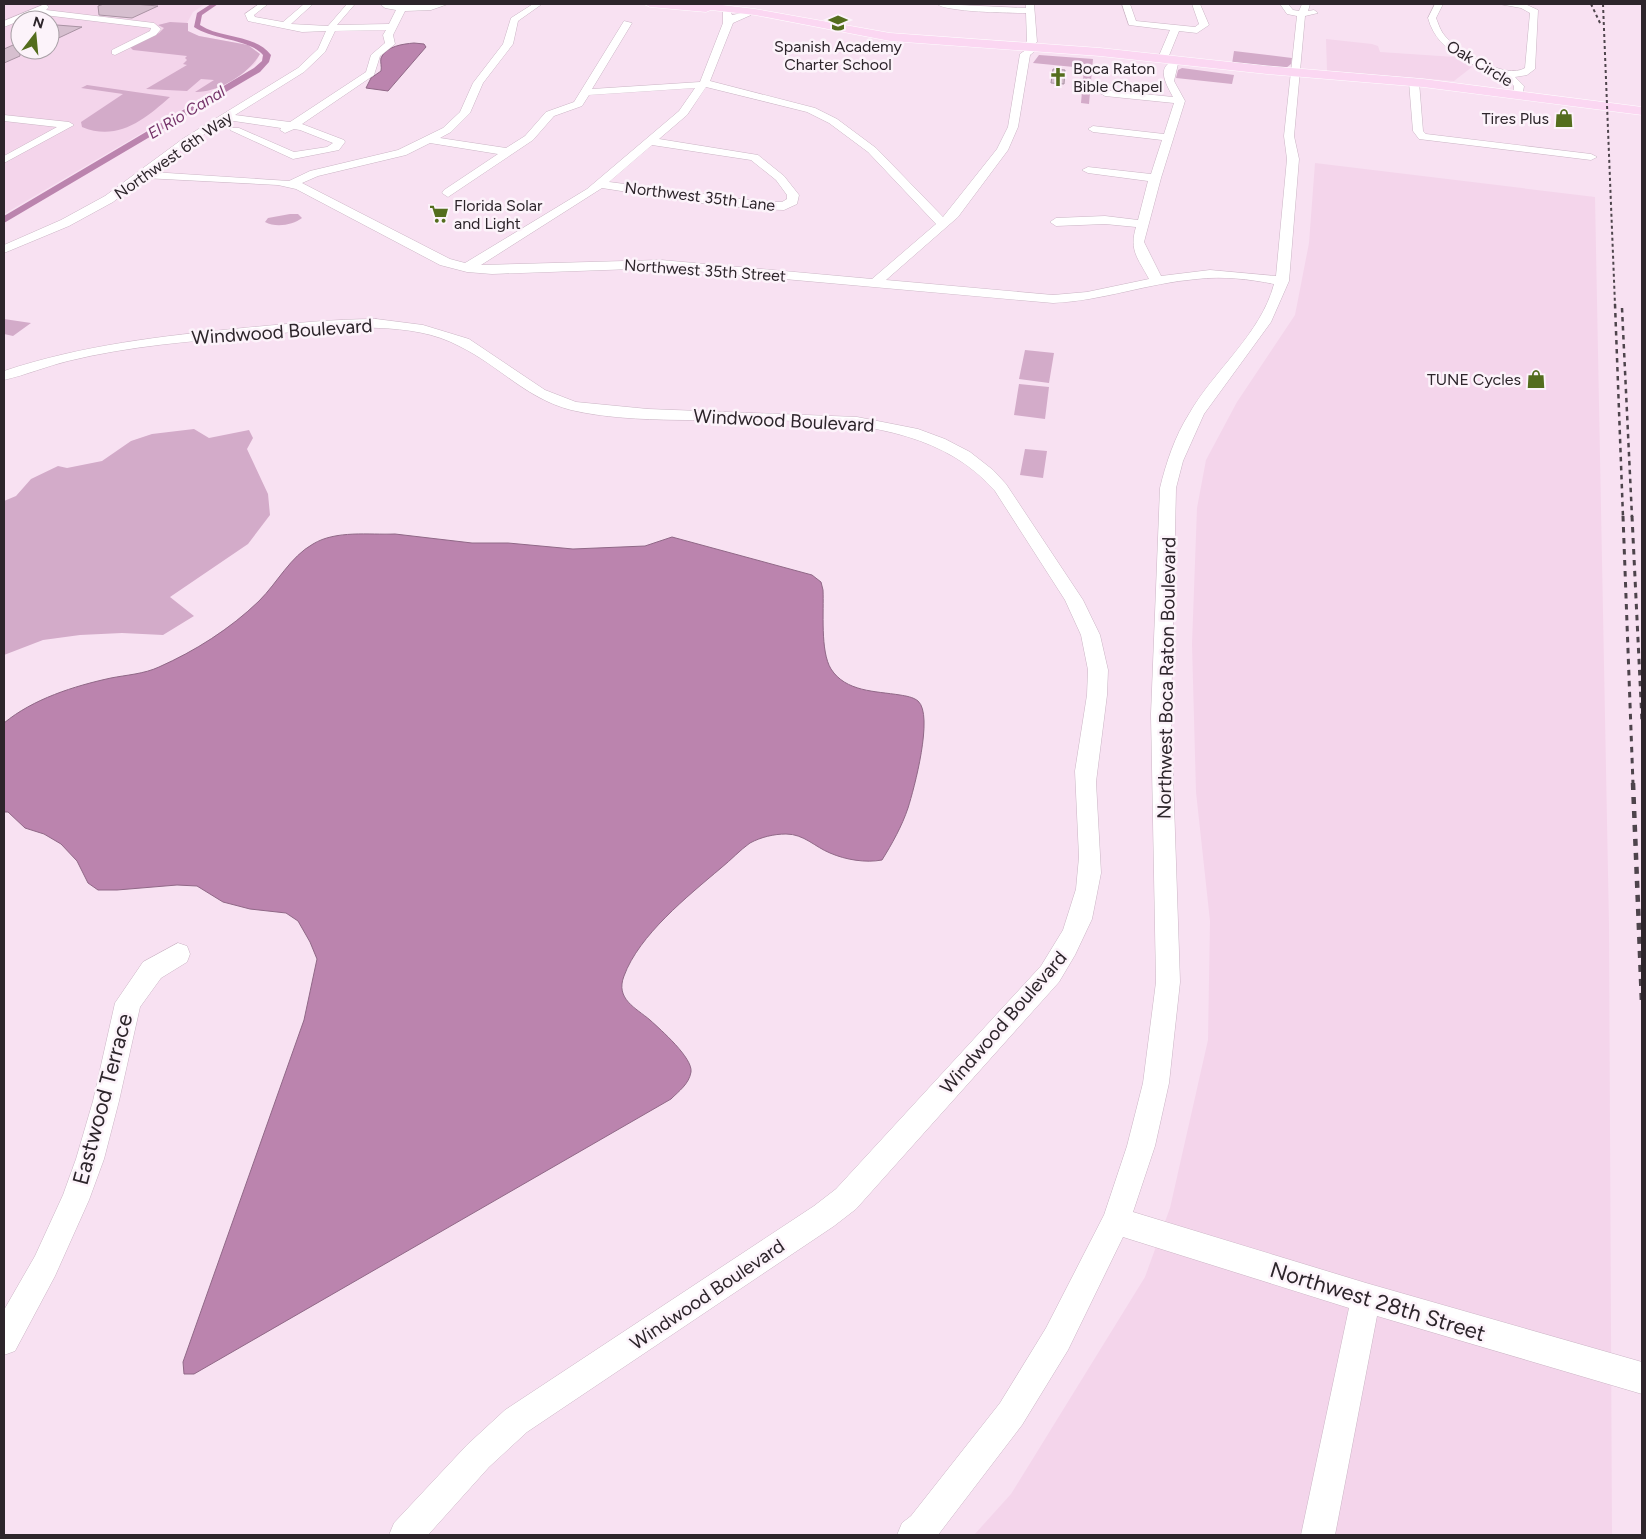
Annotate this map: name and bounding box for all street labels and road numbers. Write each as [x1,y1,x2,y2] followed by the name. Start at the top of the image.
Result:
[1443,36,1517,91] street label: Oak Circle
[111,107,236,203] street label: Northwest 6th Way
[624,178,777,215] street label: Northwest 35th Lane
[623,255,786,286] street label: Northwest 35th Street
[191,314,373,349] street label: Windwood Boulevard
[693,404,875,437] street label: Windwood Boulevard
[1153,537,1180,819] street label: Northwest Boca Raton Boulevard
[935,946,1072,1098] street label: Windwood Boulevard
[67,1010,138,1188] street label: Eastwood Terrace
[626,1234,789,1355] street label: Windwood Boulevard
[1267,1256,1489,1347] street label: Northwest 28th Street

